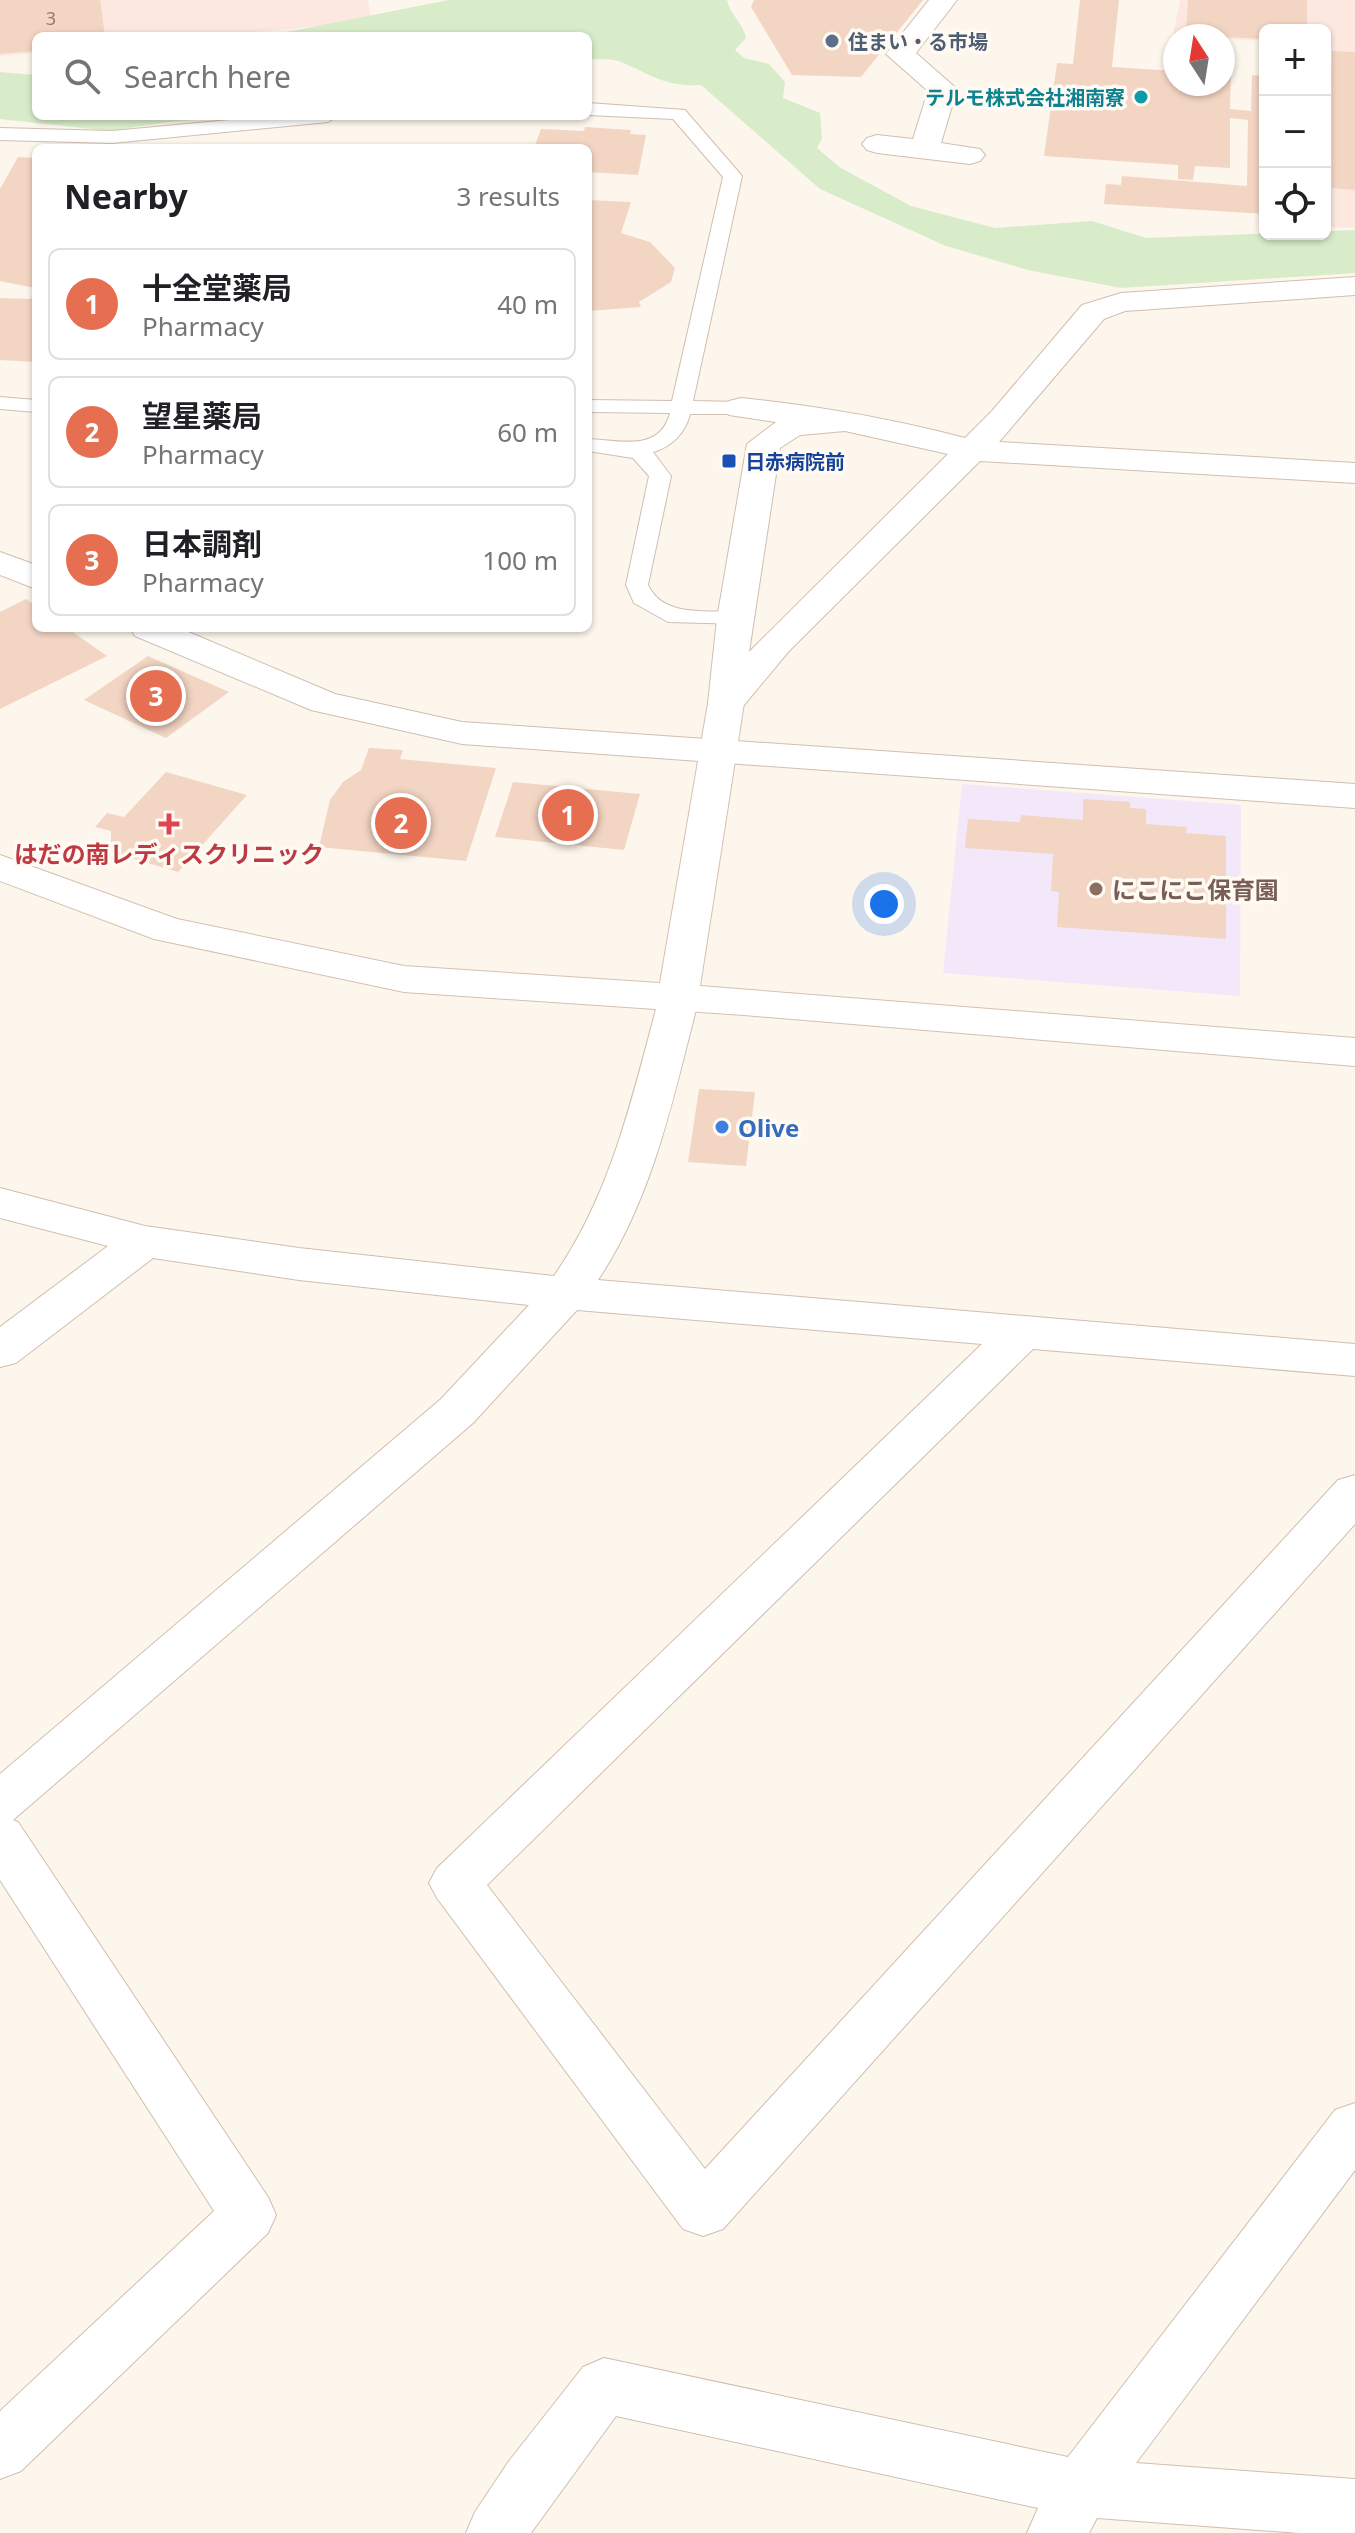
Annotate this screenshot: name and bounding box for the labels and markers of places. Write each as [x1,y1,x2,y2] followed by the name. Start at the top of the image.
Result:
[848,28,988,55] place label: 住まい・る市場
[823,32,841,50] marker: 住まい・る市場
[925,84,1125,111] place label: テルモ株式会社湘南寮
[1132,88,1150,106] marker: テルモ株式会社湘南寮
[745,448,845,475] place label: 日赤病院前
[720,452,738,470] marker: 日赤病院前
[130,666,182,726] pin: 3
[542,785,594,845] pin: 1
[375,793,427,853] pin: 2
[158,813,180,835] marker: はだの南レディスクリニック
[14,837,324,870] place label: はだの南レディスクリニック
[1112,873,1279,906] place label: にこにこ保育園
[1087,880,1105,898] marker: にこにこ保育園
[738,1111,799,1144] place label: Olive
[713,1118,731,1136] marker: Olive

